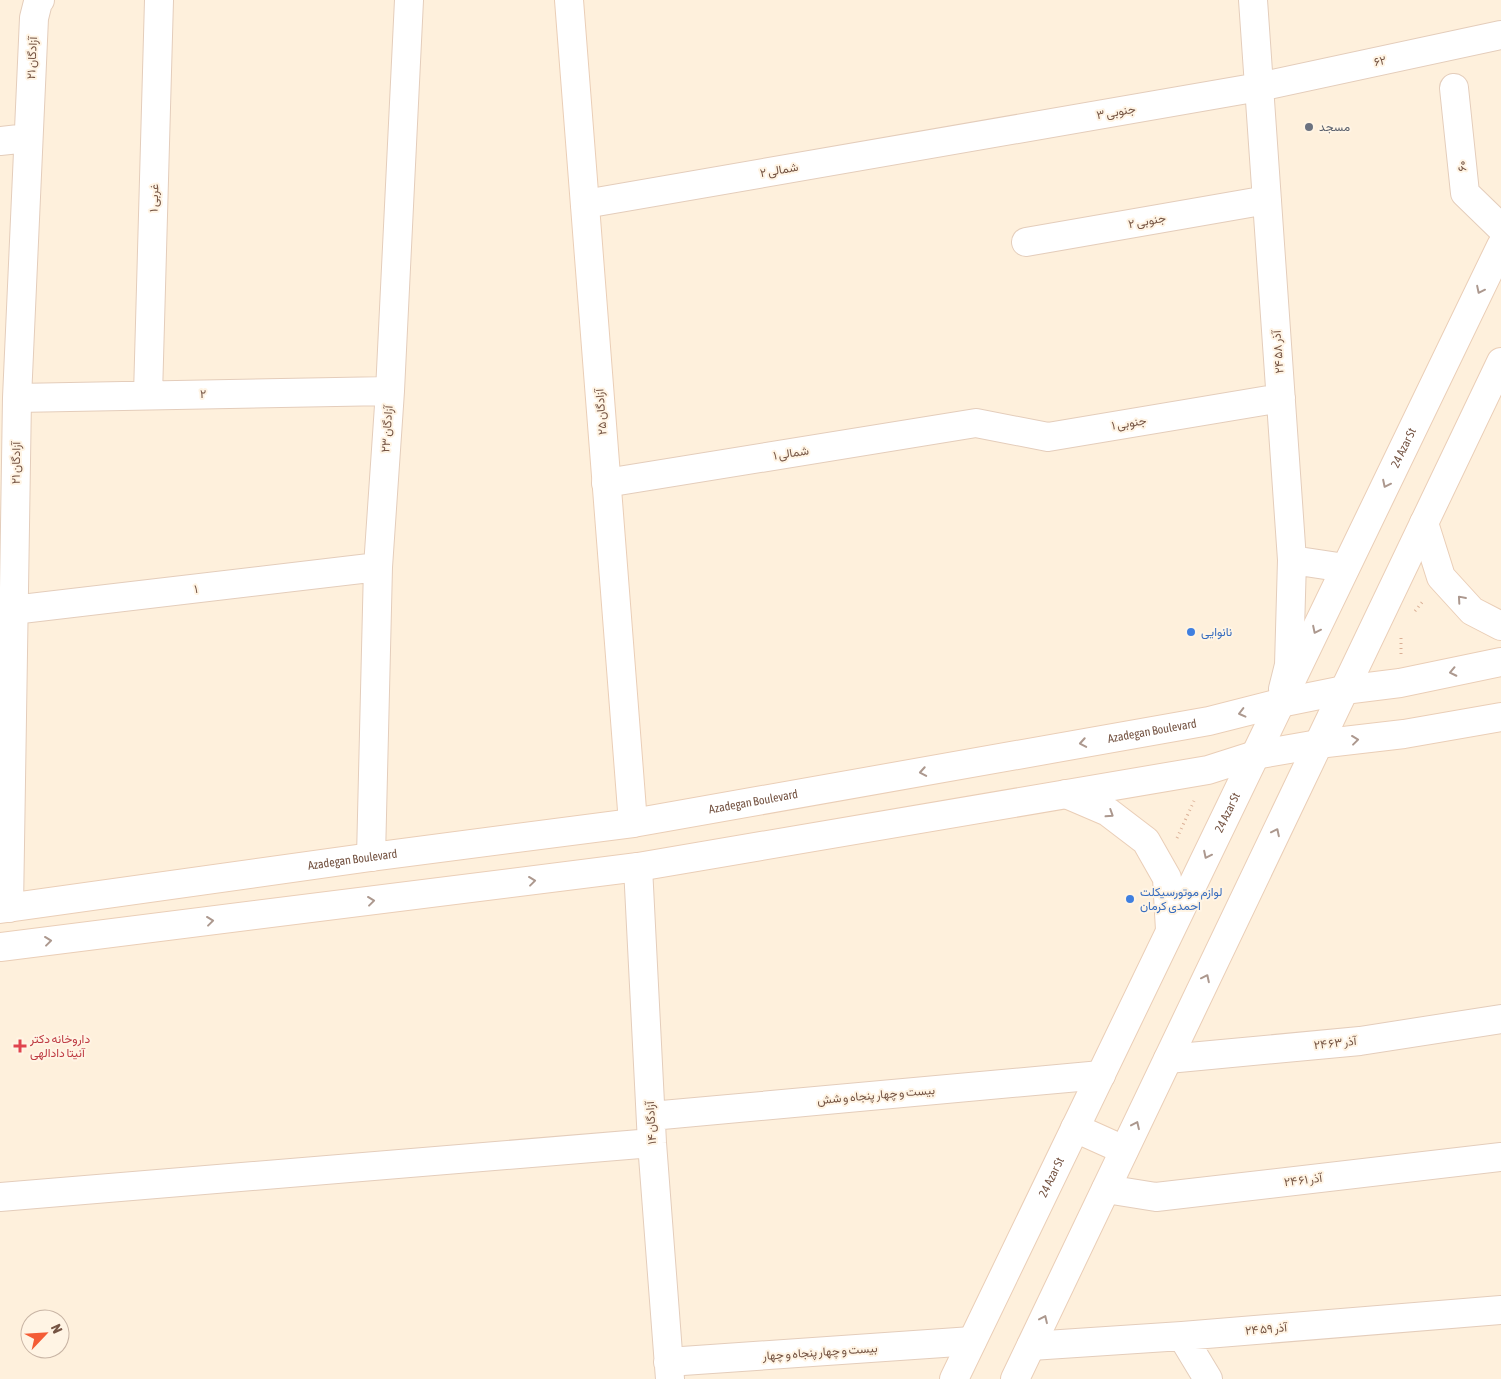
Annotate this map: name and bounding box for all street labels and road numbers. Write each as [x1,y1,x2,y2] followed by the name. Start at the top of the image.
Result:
[24,35,41,80] street label: آزادگان ۲۱
[1373,53,1387,69] street label: ۶۲
[1095,102,1137,123] street label: ۳ جنوبی
[759,160,799,181] street label: ۲ شمالی
[1454,160,1470,172] street label: ۶۰
[147,184,162,212] street label: ۱ غربی
[1127,211,1167,232] street label: ۲ جنوبی
[1269,329,1287,374] street label: ۲۴ آذر ۵۸
[200,387,206,401] street label: ۲
[592,387,611,435] street label: آزادگان ۲۵
[378,404,397,453] street label: آزادگان ۲۳
[1111,413,1148,434] street label: ۱ جنوبی
[1388,425,1419,470] street label: 24 Azar St
[9,440,24,484] street label: آزادگان ۲۱
[772,443,810,464] street label: ۱ شمالی
[193,582,199,596] street label: ۱
[1106,716,1198,746] street label: Azadegan Boulevard
[708,787,799,816] street label: Azadegan Boulevard
[1212,790,1243,835] street label: 24 Azar St
[307,847,398,873] street label: Azadegan Boulevard
[1313,1034,1358,1053] street label: ۲۴ آذر ۶۳
[816,1083,936,1108] street label: بیست و چهار پنجاه و شش
[643,1100,660,1145] street label: آزادگان ۱۴
[1036,1155,1067,1199] street label: 24 Azar St
[1283,1171,1324,1190] street label: ۲۴ آذر ۶۱
[1245,1320,1289,1339] street label: ۲۴ آذر ۵۹
[761,1341,878,1364] street label: بیست و چهار پنجاه و چهار

